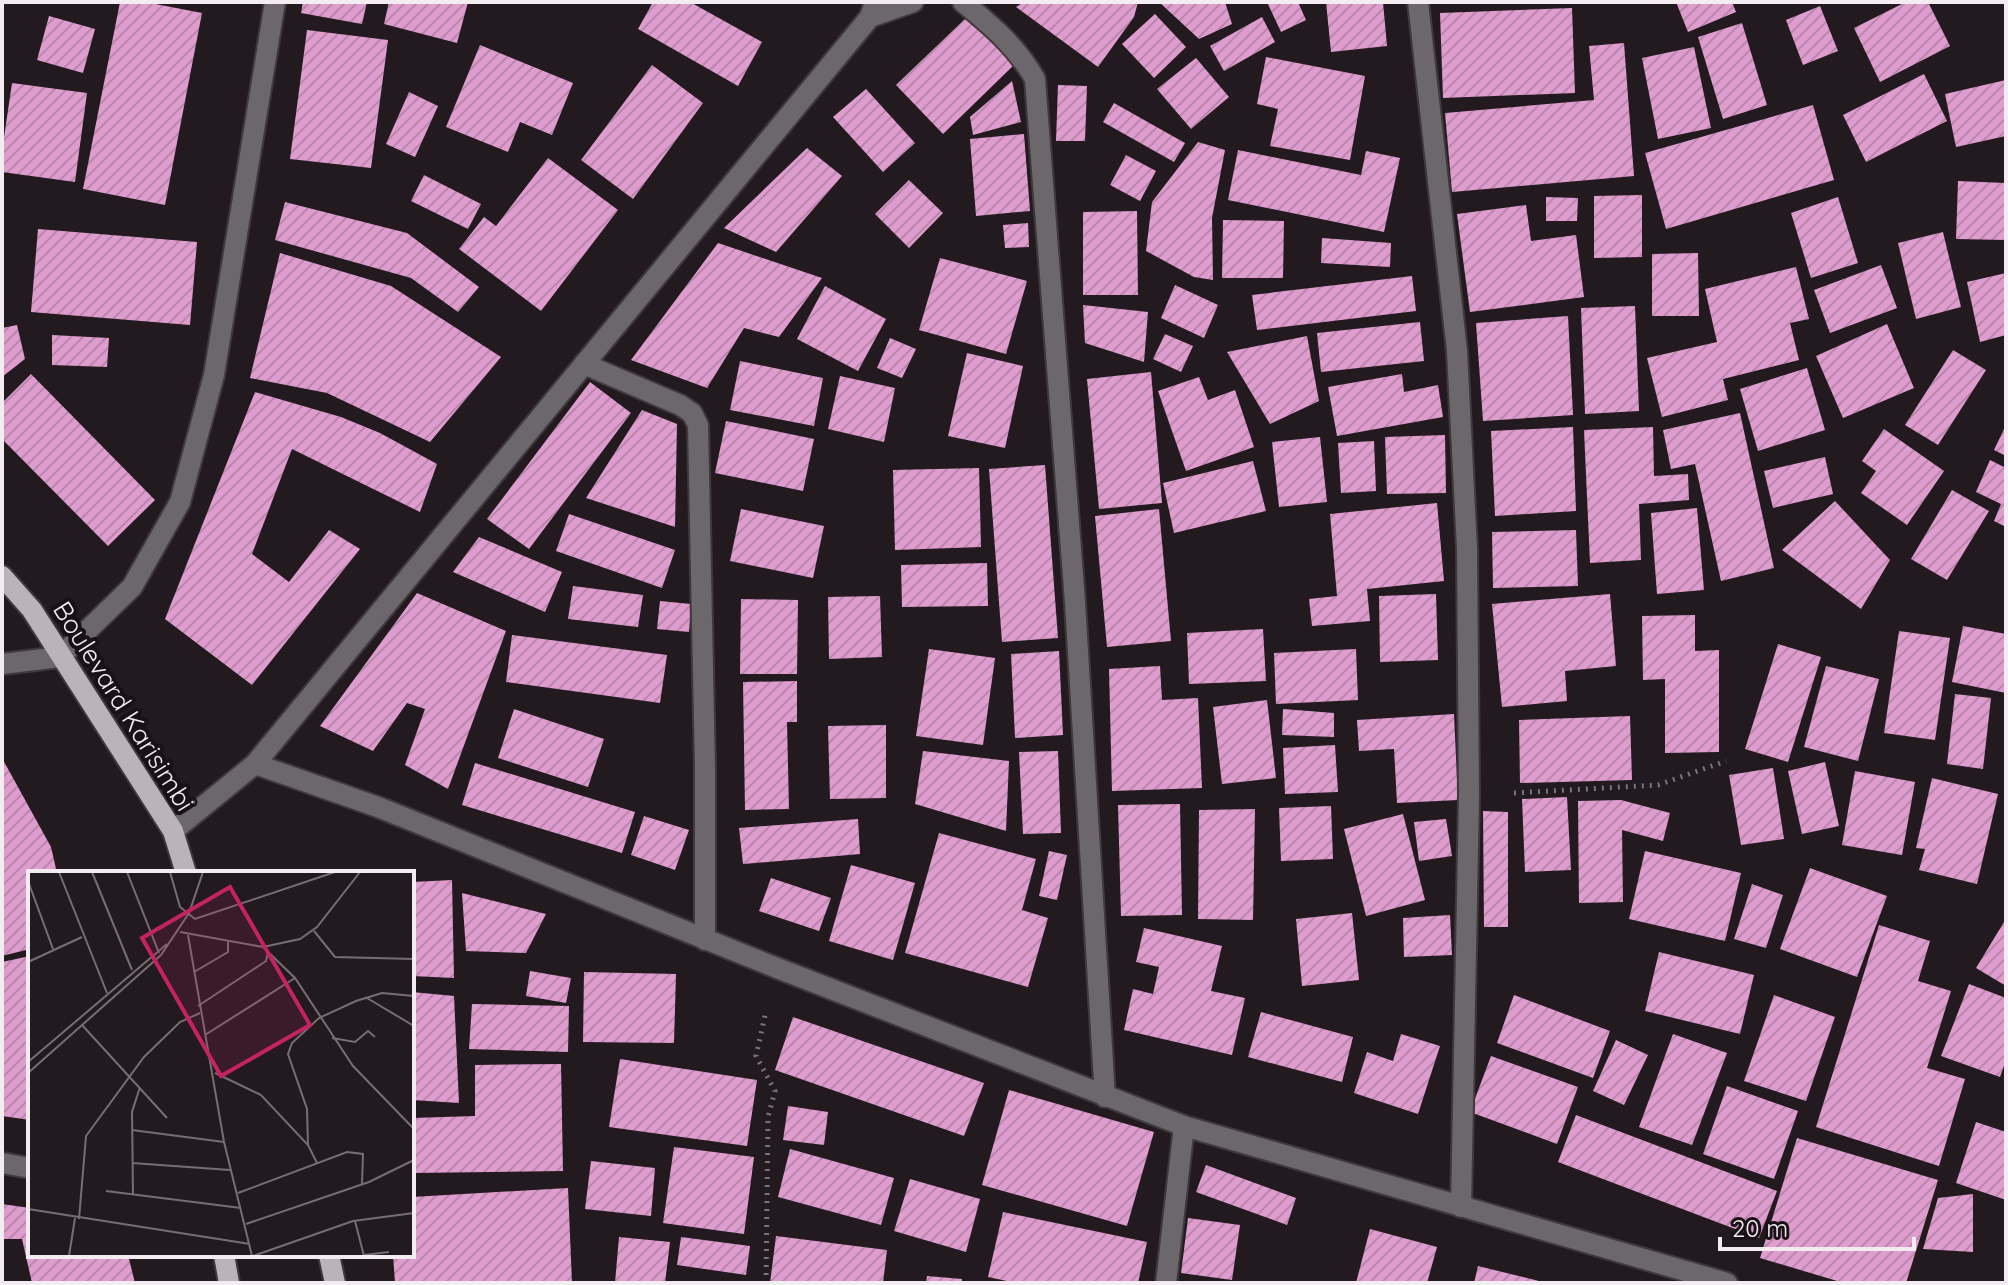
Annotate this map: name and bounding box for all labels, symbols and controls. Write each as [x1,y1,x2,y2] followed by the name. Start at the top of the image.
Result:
[46,595,202,817] street label: Boulevard Karisimbi
[28,871,414,1257] inset map
[1720,1201,1914,1251] scale bar
[1732,1213,1788,1243] text: 20 m

